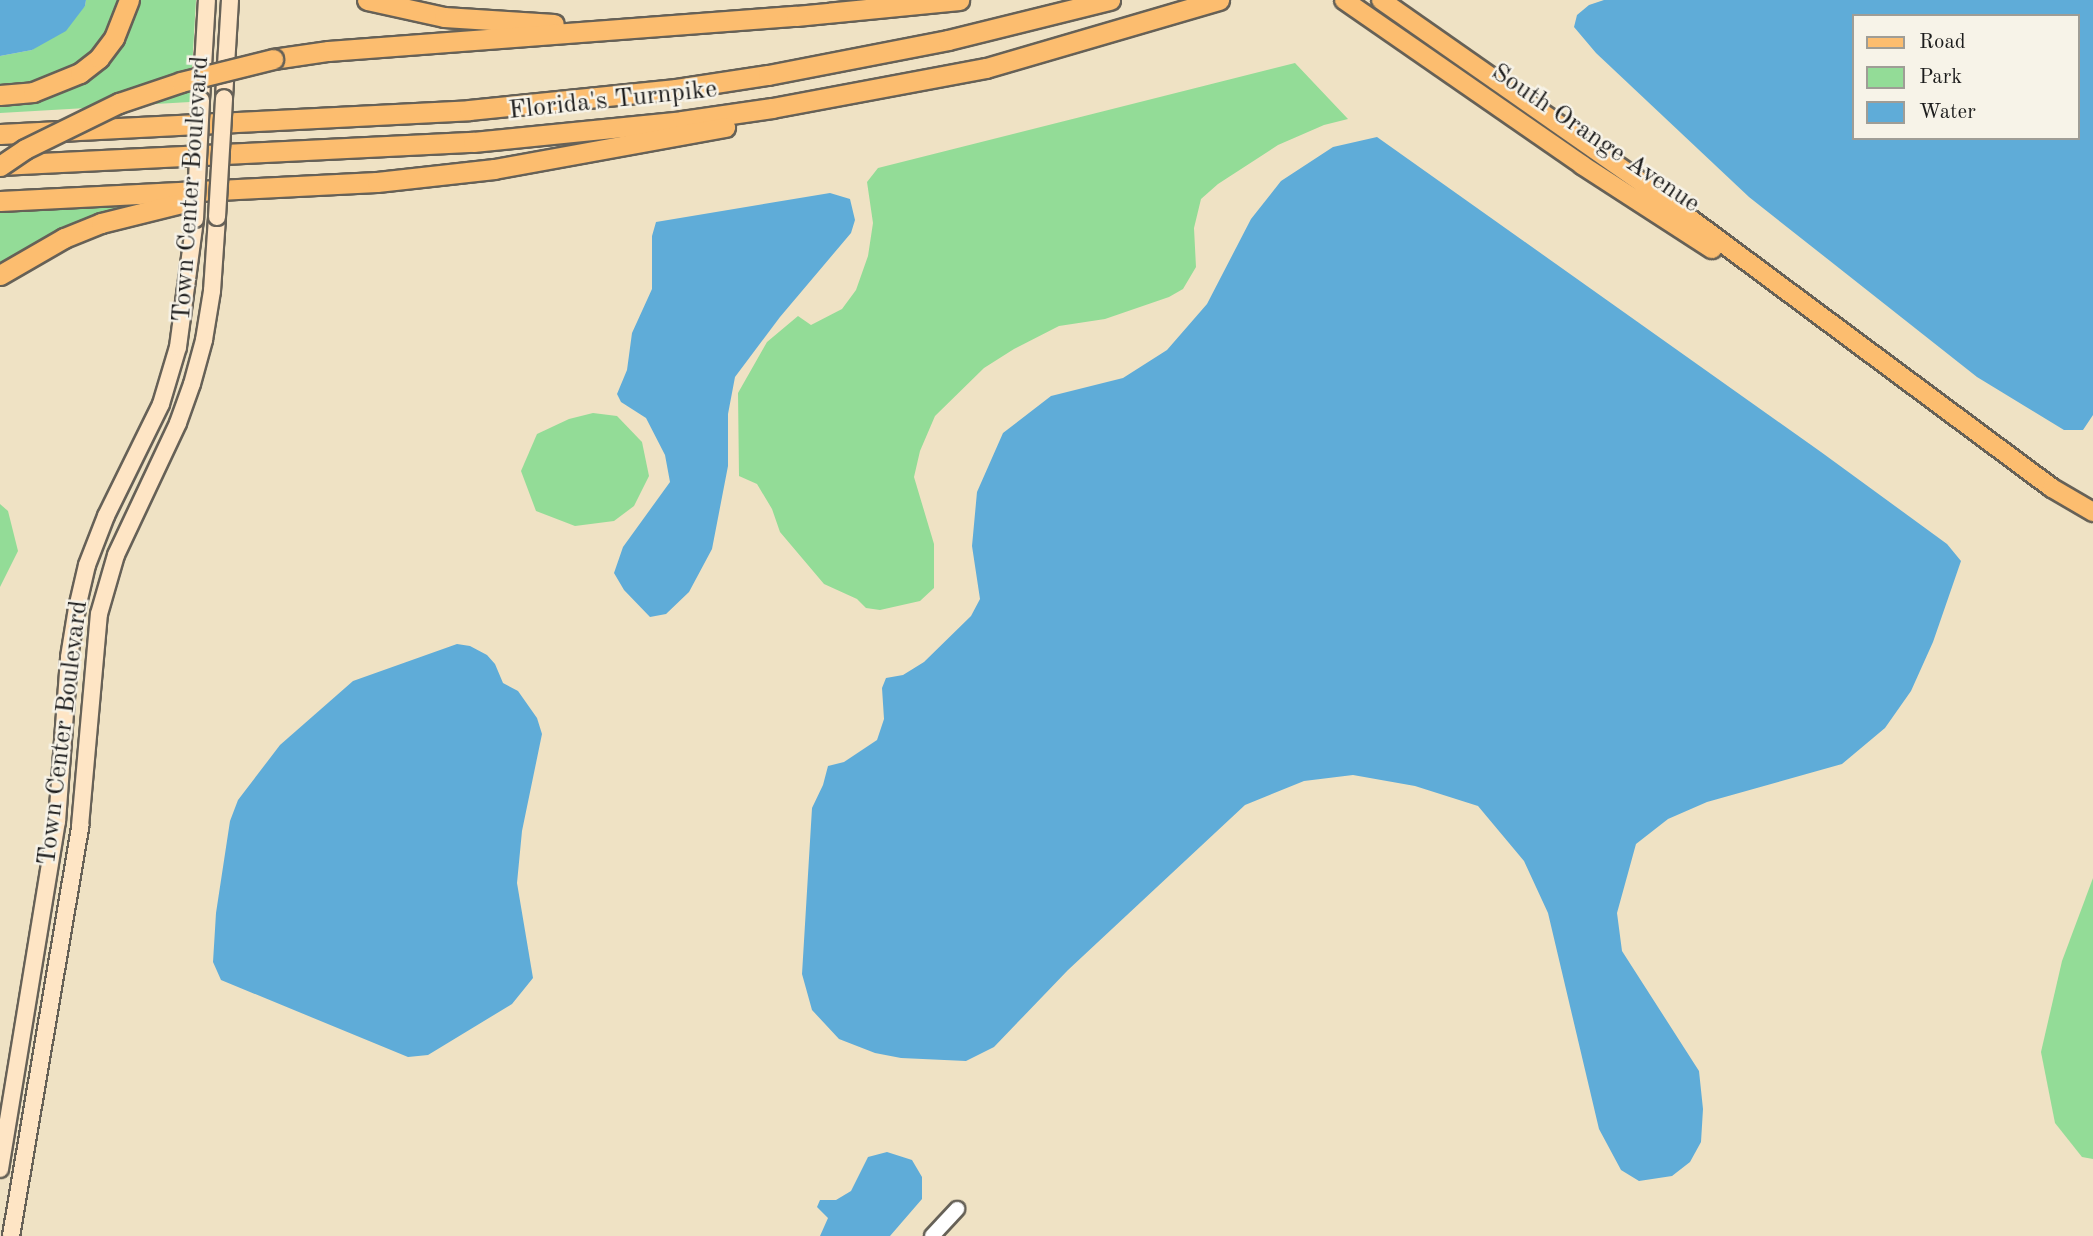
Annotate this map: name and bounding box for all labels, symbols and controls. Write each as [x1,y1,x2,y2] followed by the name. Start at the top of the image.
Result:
[1852,14,2079,140] legend
[1919,32,1966,53] text: Road
[167,55,217,323] street label: Town Center Boulevard
[1485,58,1705,220] street label: South Orange Avenue
[1919,67,1962,88] text: Park
[507,75,719,127] street label: Florida's Turnpike
[1919,102,1976,123] text: Water
[32,599,96,867] street label: Town Center Boulevard

